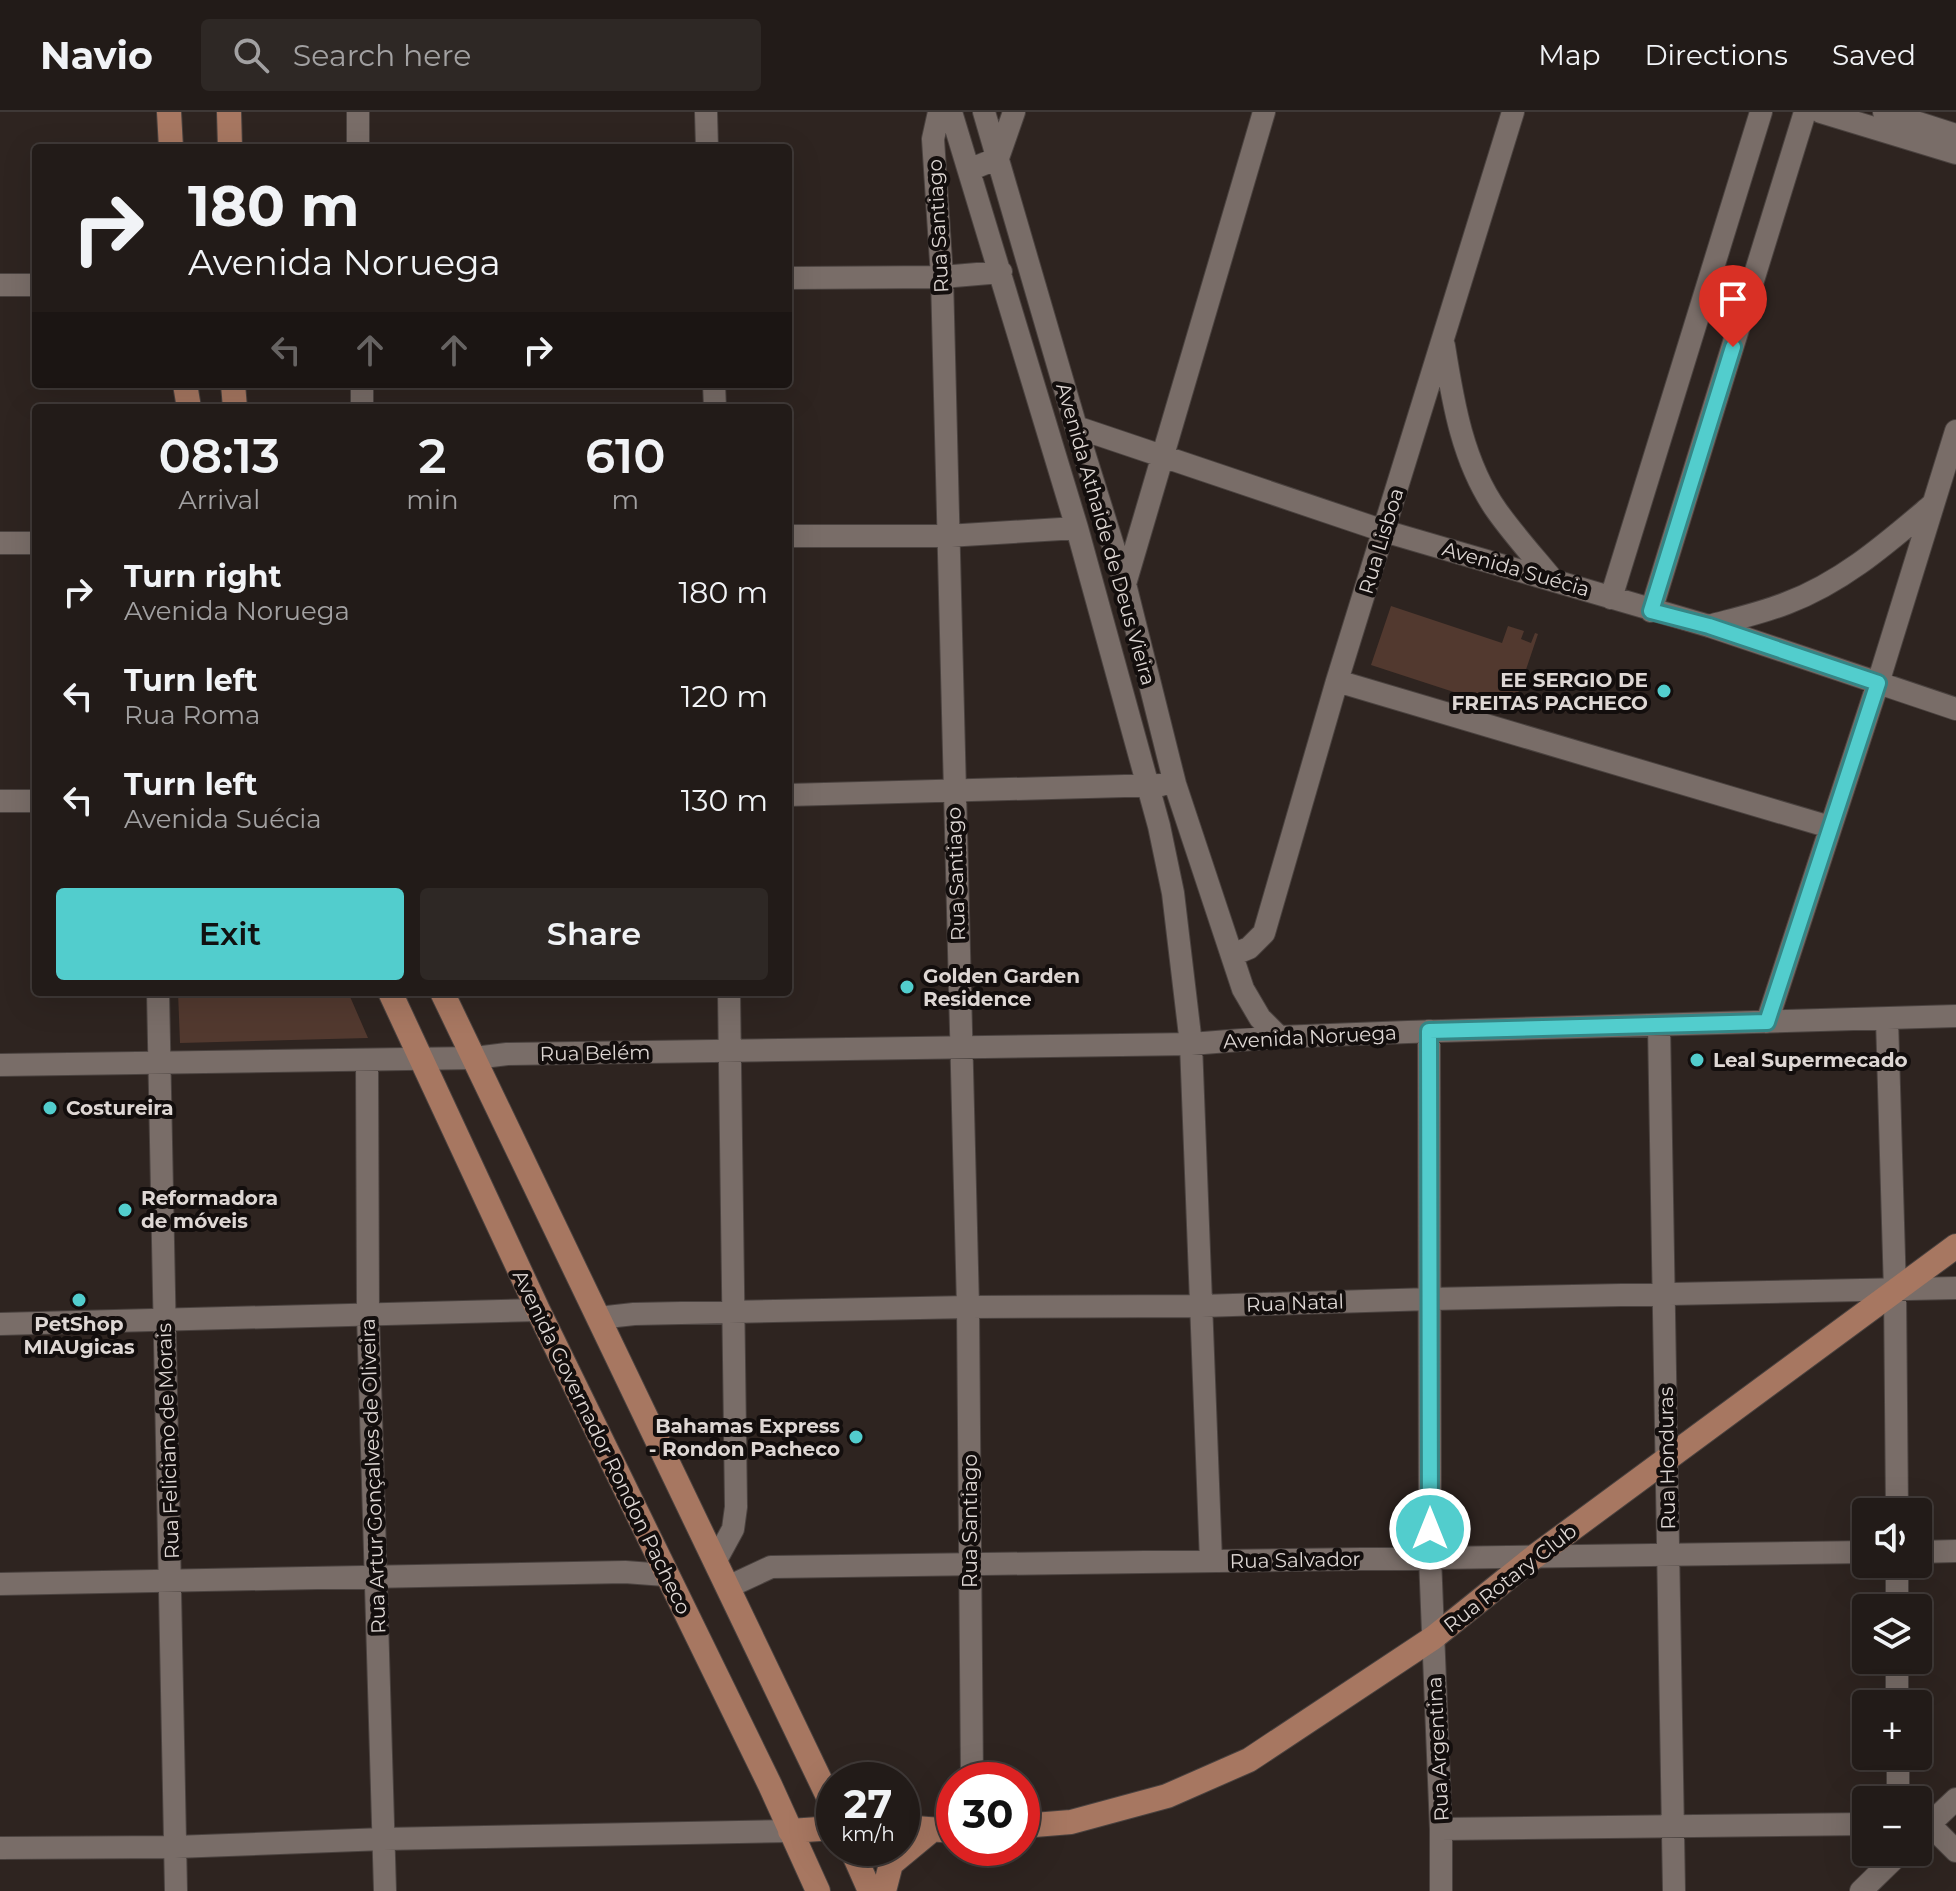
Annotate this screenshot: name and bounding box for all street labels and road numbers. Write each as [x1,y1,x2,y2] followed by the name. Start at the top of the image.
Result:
[923,158,953,294] street label: Rua Santiago
[1051,380,1161,688] street label: Avenida Athaide de Deus Vieira
[1353,485,1409,597] street label: Rua Lisboa
[1440,537,1592,601] street label: Avenida Suécia
[942,807,970,941] street label: Rua Santiago
[1223,1020,1397,1054] street label: Avenida Noruega
[539,1040,651,1066] street label: Rua Belém
[508,1266,696,1618] street label: Avenida Governador Rondon Pacheco
[1246,1289,1344,1317] street label: Rua Natal
[356,1318,390,1634] street label: Rua Artur Gonçalves de Oliveira
[152,1322,184,1560] street label: Rua Feliciano de Morais
[1654,1386,1680,1530] street label: Rua Honduras
[958,1454,982,1588] street label: Rua Santiago
[1439,1519,1581,1637] street label: Rua Rotary Club
[1229,1547,1361,1573] street label: Rua Salvador
[1422,1676,1454,1822] street label: Rua Argentina

